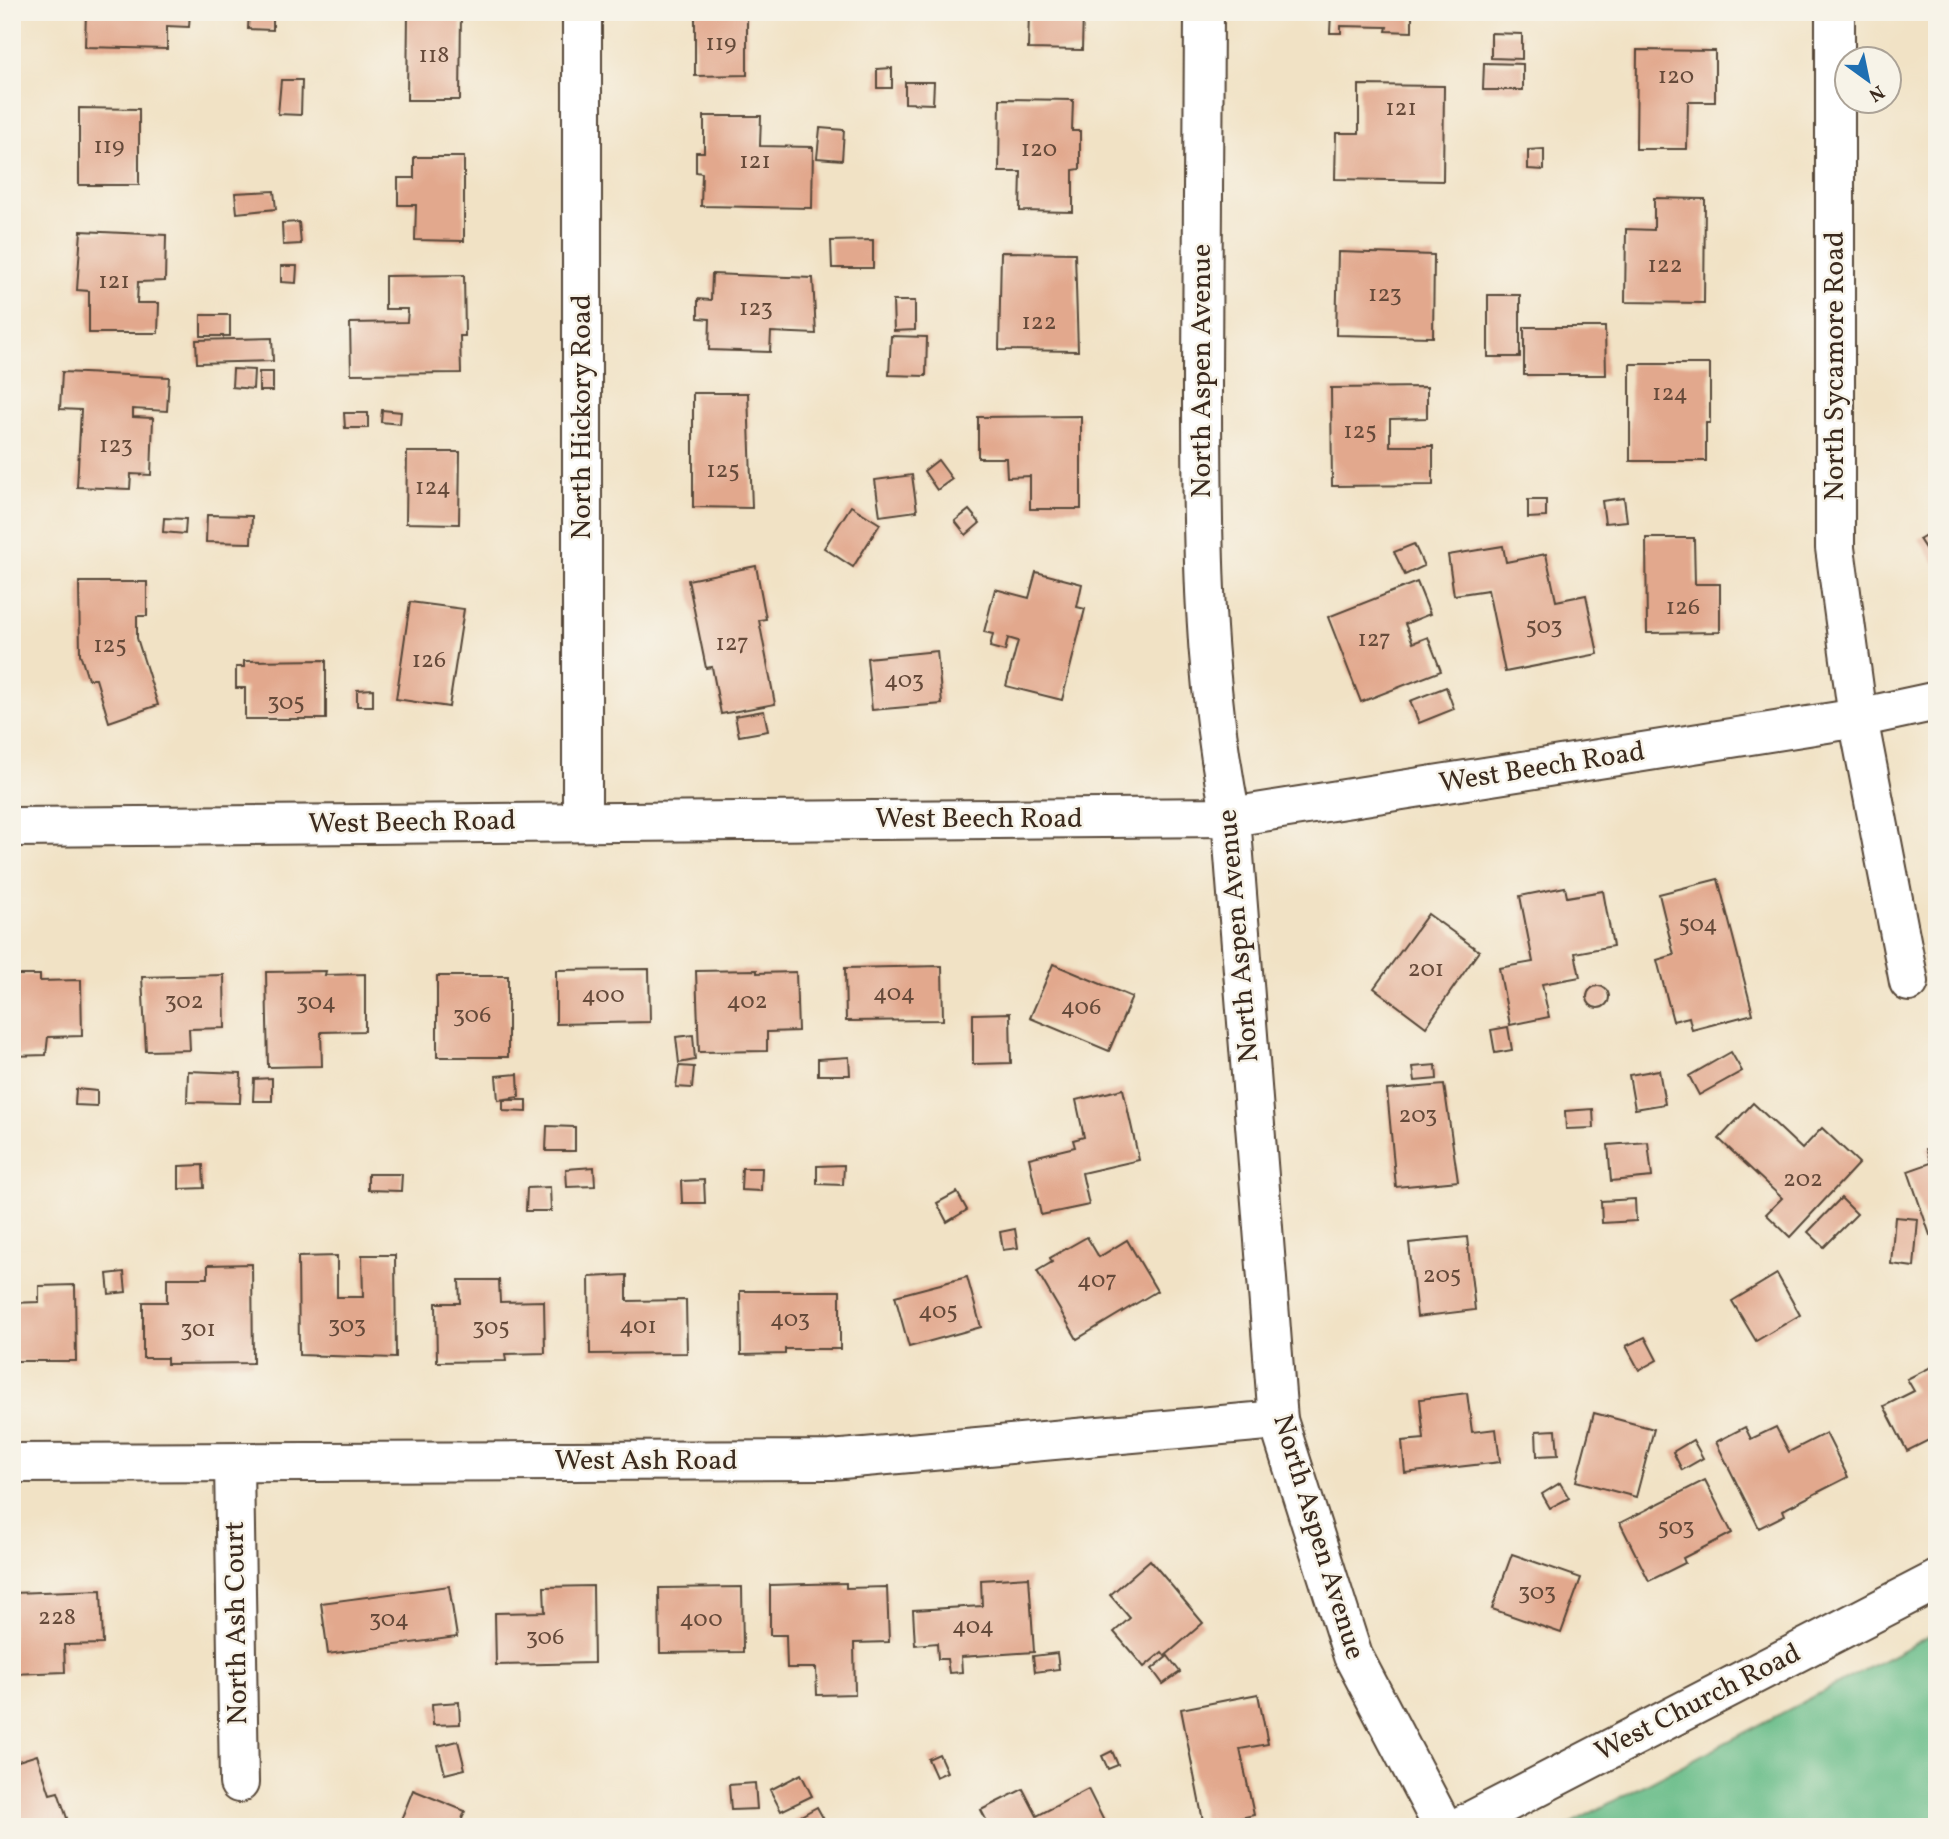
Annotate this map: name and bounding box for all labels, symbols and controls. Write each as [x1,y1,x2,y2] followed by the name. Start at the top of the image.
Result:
[705,27,737,61] house number: 119
[419,39,449,73] house number: 118
[1834,46,1904,116] north arrow
[1658,60,1694,94] house number: 120
[1863,78,1889,107] text: N
[1385,92,1417,126] house number: 121
[93,130,125,164] house number: 119
[1021,133,1057,167] house number: 120
[739,145,771,179] house number: 121
[1816,231,1855,501] street label: North Sycamore Road
[1183,244,1222,498] street label: North Aspen Avenue
[1647,249,1683,283] house number: 122
[98,265,130,299] house number: 121
[1368,278,1402,312] house number: 123
[739,292,773,326] house number: 123
[563,294,602,540] street label: North Hickory Road
[1021,306,1057,340] house number: 122
[1652,377,1688,411] house number: 124
[1343,415,1377,449] house number: 125
[99,429,133,463] house number: 123
[706,454,740,488] house number: 125
[415,471,451,505] house number: 124
[1666,591,1700,625] house number: 126
[1525,610,1563,644] house number: 503
[1357,623,1391,657] house number: 127
[715,627,749,661] house number: 127
[93,629,127,663] house number: 125
[412,644,446,678] house number: 126
[884,664,924,698] house number: 403
[267,686,305,720] house number: 305
[1436,732,1648,804] street label: West Beech Road
[875,800,1083,839] street label: West Beech Road
[308,802,516,844] street label: West Beech Road
[1208,808,1270,1064] street label: North Aspen Avenue
[1678,908,1718,942] house number: 504
[1408,953,1444,987] house number: 201
[873,977,915,1011] house number: 404
[581,979,625,1013] house number: 400
[164,985,204,1019] house number: 302
[726,985,768,1019] house number: 402
[296,986,336,1020] house number: 304
[1061,991,1101,1025] house number: 406
[453,999,491,1033] house number: 306
[1399,1099,1437,1133] house number: 203
[1783,1163,1823,1197] house number: 202
[1423,1259,1461,1293] house number: 205
[1077,1264,1117,1298] house number: 407
[918,1295,958,1329] house number: 405
[770,1303,810,1337] house number: 403
[328,1309,366,1343] house number: 303
[619,1310,657,1344] house number: 401
[472,1311,510,1345] house number: 305
[180,1313,216,1347] house number: 301
[1262,1410,1374,1664] street label: North Aspen Avenue
[554,1442,738,1481] street label: West Ash Road
[1657,1511,1695,1545] house number: 503
[216,1521,258,1725] street label: North Ash Court
[1518,1576,1556,1610] house number: 303
[38,1601,76,1635] house number: 228
[369,1603,409,1637] house number: 304
[679,1603,723,1637] house number: 400
[952,1610,994,1644] house number: 404
[526,1621,564,1655] house number: 306
[1588,1634,1808,1772] street label: West Church Road

